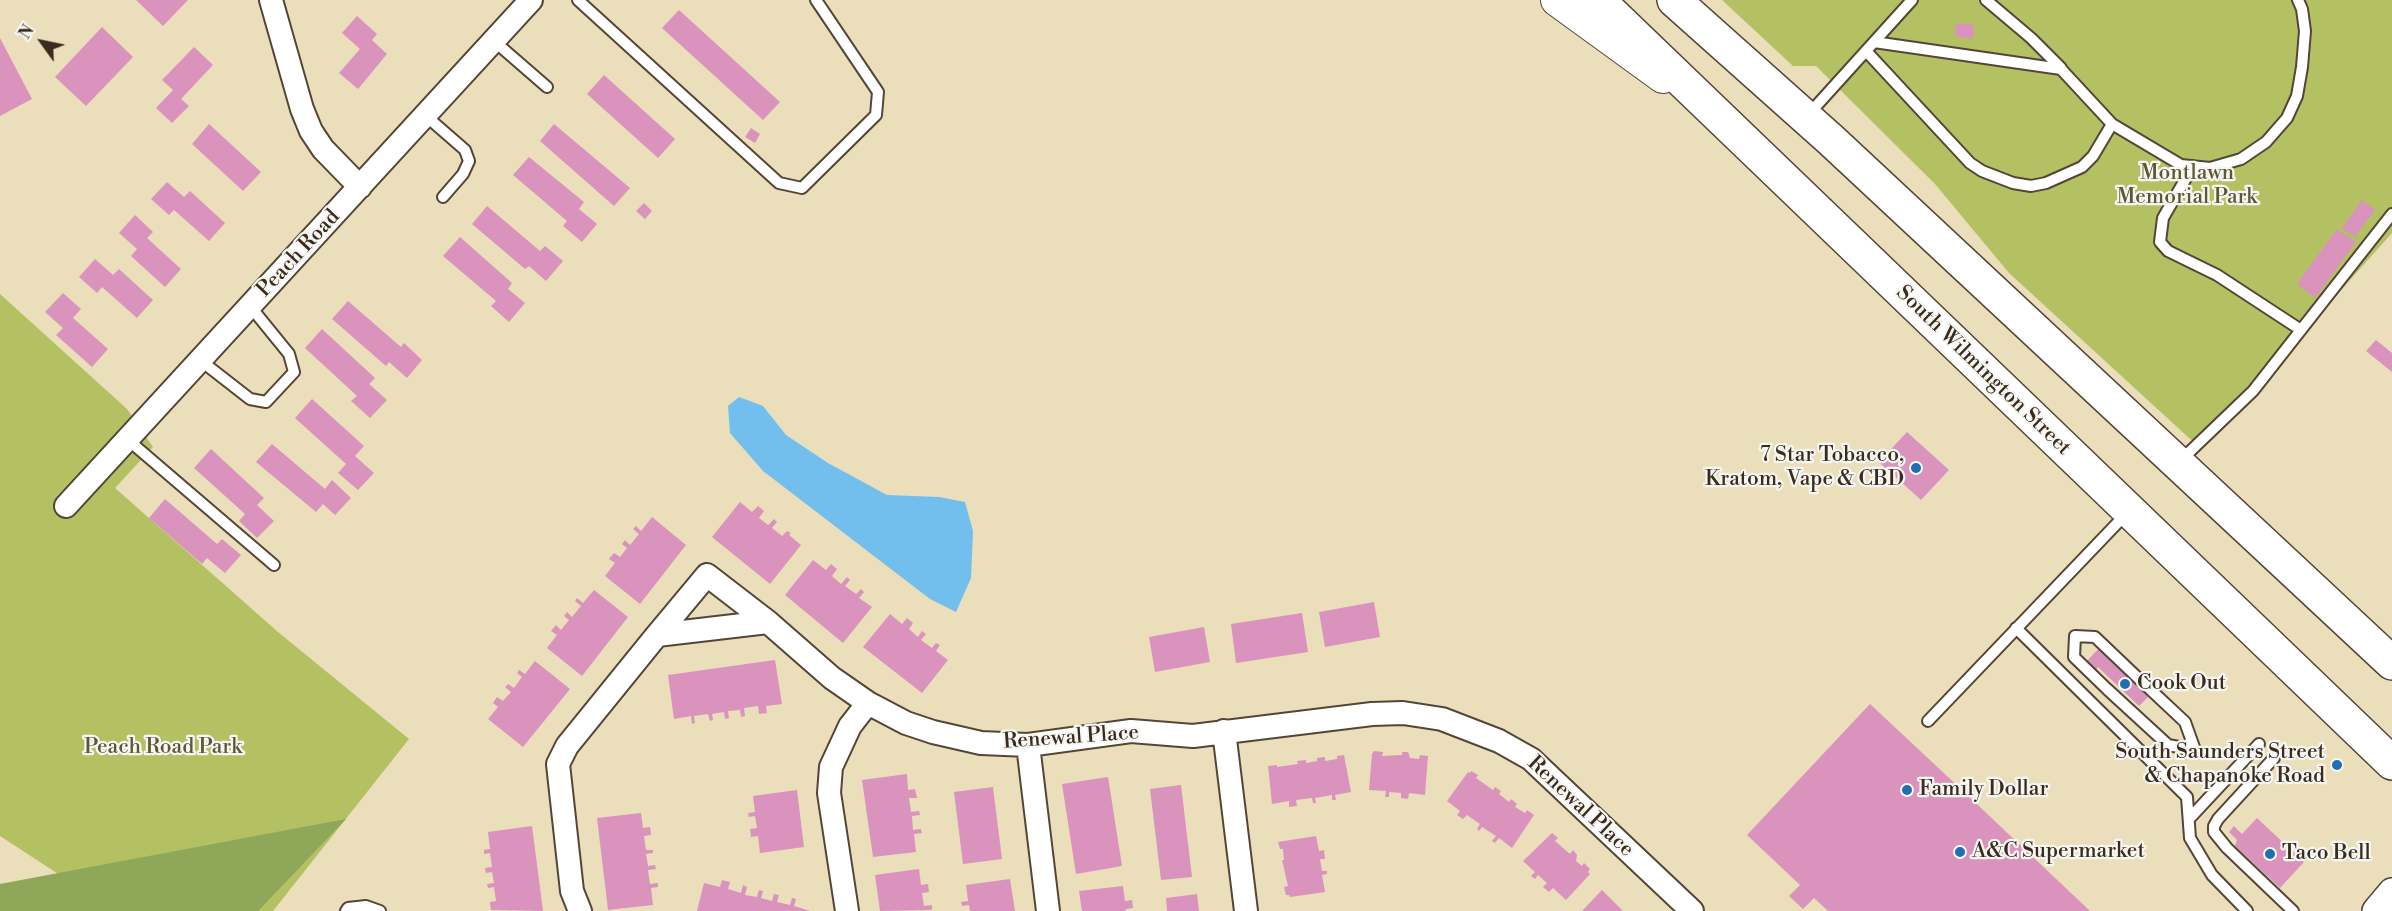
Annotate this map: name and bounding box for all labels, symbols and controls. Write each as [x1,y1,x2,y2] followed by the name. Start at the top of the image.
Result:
[12,12,72,72] north arrow
[15,21,39,43] text: N
[2117,161,2257,211] park label: Montlawn Memorial Park
[252,205,346,303] street label: Peach Road
[1890,281,2076,461] street label: South Wilmington Street
[1705,443,1904,493] place label: 7 Star Tobacco, Kratom, Vape & CBD
[1909,461,1923,475] marker: 7 Star Tobacco, Kratom, Vape & CBD
[2137,671,2226,697] place label: Cook Out
[2118,677,2132,691] marker: Cook Out
[1002,721,1140,755] street label: Renewal Place
[84,735,242,761] park label: Peach Road Park
[2115,740,2325,790] place label: South Saunders Street & Chapanoke Road
[1522,751,1638,863] street label: Renewal Place
[2330,758,2344,772] marker: South Saunders Street & Chapanoke Road
[1919,777,2049,803] place label: Family Dollar
[1900,783,1914,797] marker: Family Dollar
[1972,839,2145,865] place label: A&C Supermarket
[2282,841,2371,867] place label: Taco Bell
[1953,845,1967,859] marker: A&C Supermarket
[2263,847,2277,861] marker: Taco Bell

